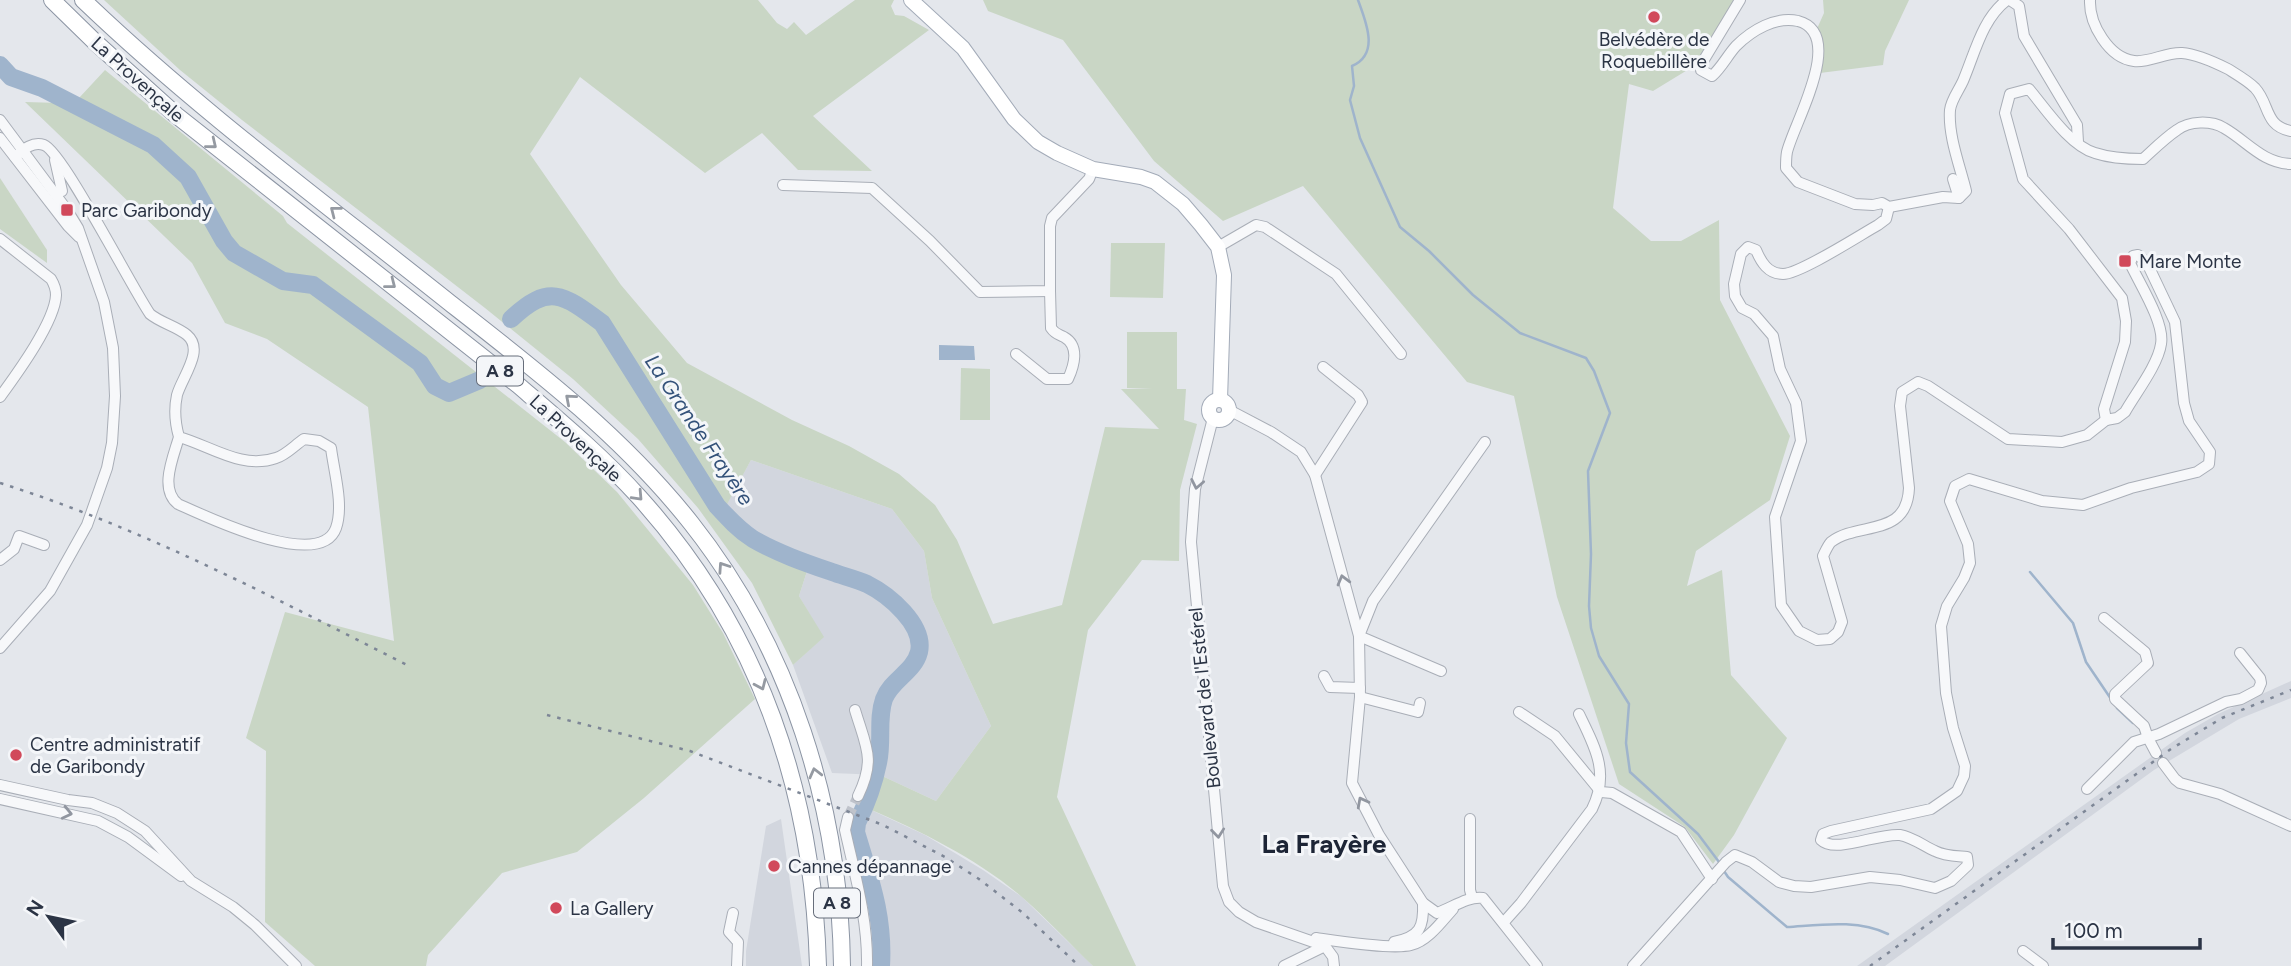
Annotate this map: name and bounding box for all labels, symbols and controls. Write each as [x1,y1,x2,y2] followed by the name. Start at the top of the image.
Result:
[1646,9,1662,25] marker: Belvédère de Roquebillère
[1599,28,1709,73] place label: Belvédère de Roquebillère
[86,32,189,127] street label: La Provençale
[204,135,216,148] one-way arrow
[81,199,212,222] place label: Parc Garibondy
[59,202,75,218] marker: Parc Garibondy
[330,207,342,220] one-way arrow
[2139,250,2241,273] place label: Mare Monte
[2117,253,2133,269] marker: Mare Monte
[383,276,395,289] one-way arrow
[640,350,759,510] water label: La Grande Frayère
[477,356,523,386] road number: A 8
[525,390,626,487] street label: La Provençale
[565,395,578,407] one-way arrow
[1190,478,1205,490] one-way arrow
[629,488,642,501] one-way arrow
[718,562,731,575] one-way arrow
[1337,574,1351,586] one-way arrow
[1184,606,1225,790] street label: Boulevard de l'Estérel
[753,678,767,690] one-way arrow
[30,733,201,778] place label: Centre administratif de Garibondy
[8,747,24,763] marker: Centre administratif de Garibondy
[809,768,823,780] one-way arrow
[1357,797,1371,810] one-way arrow
[61,805,73,820] one-way arrow
[1210,828,1225,839] one-way arrow
[1262,828,1386,860] district label: La Frayère
[788,855,951,878] place label: Cannes dépannage
[766,858,782,874] marker: Cannes dépannage
[14,882,84,952] north arrow
[814,888,860,918] road number: A 8
[22,896,49,920] text: N
[570,897,654,920] place label: La Gallery
[548,900,564,916] marker: La Gallery
[2053,906,2200,950] scale bar
[2064,918,2123,943] text: 100 m

